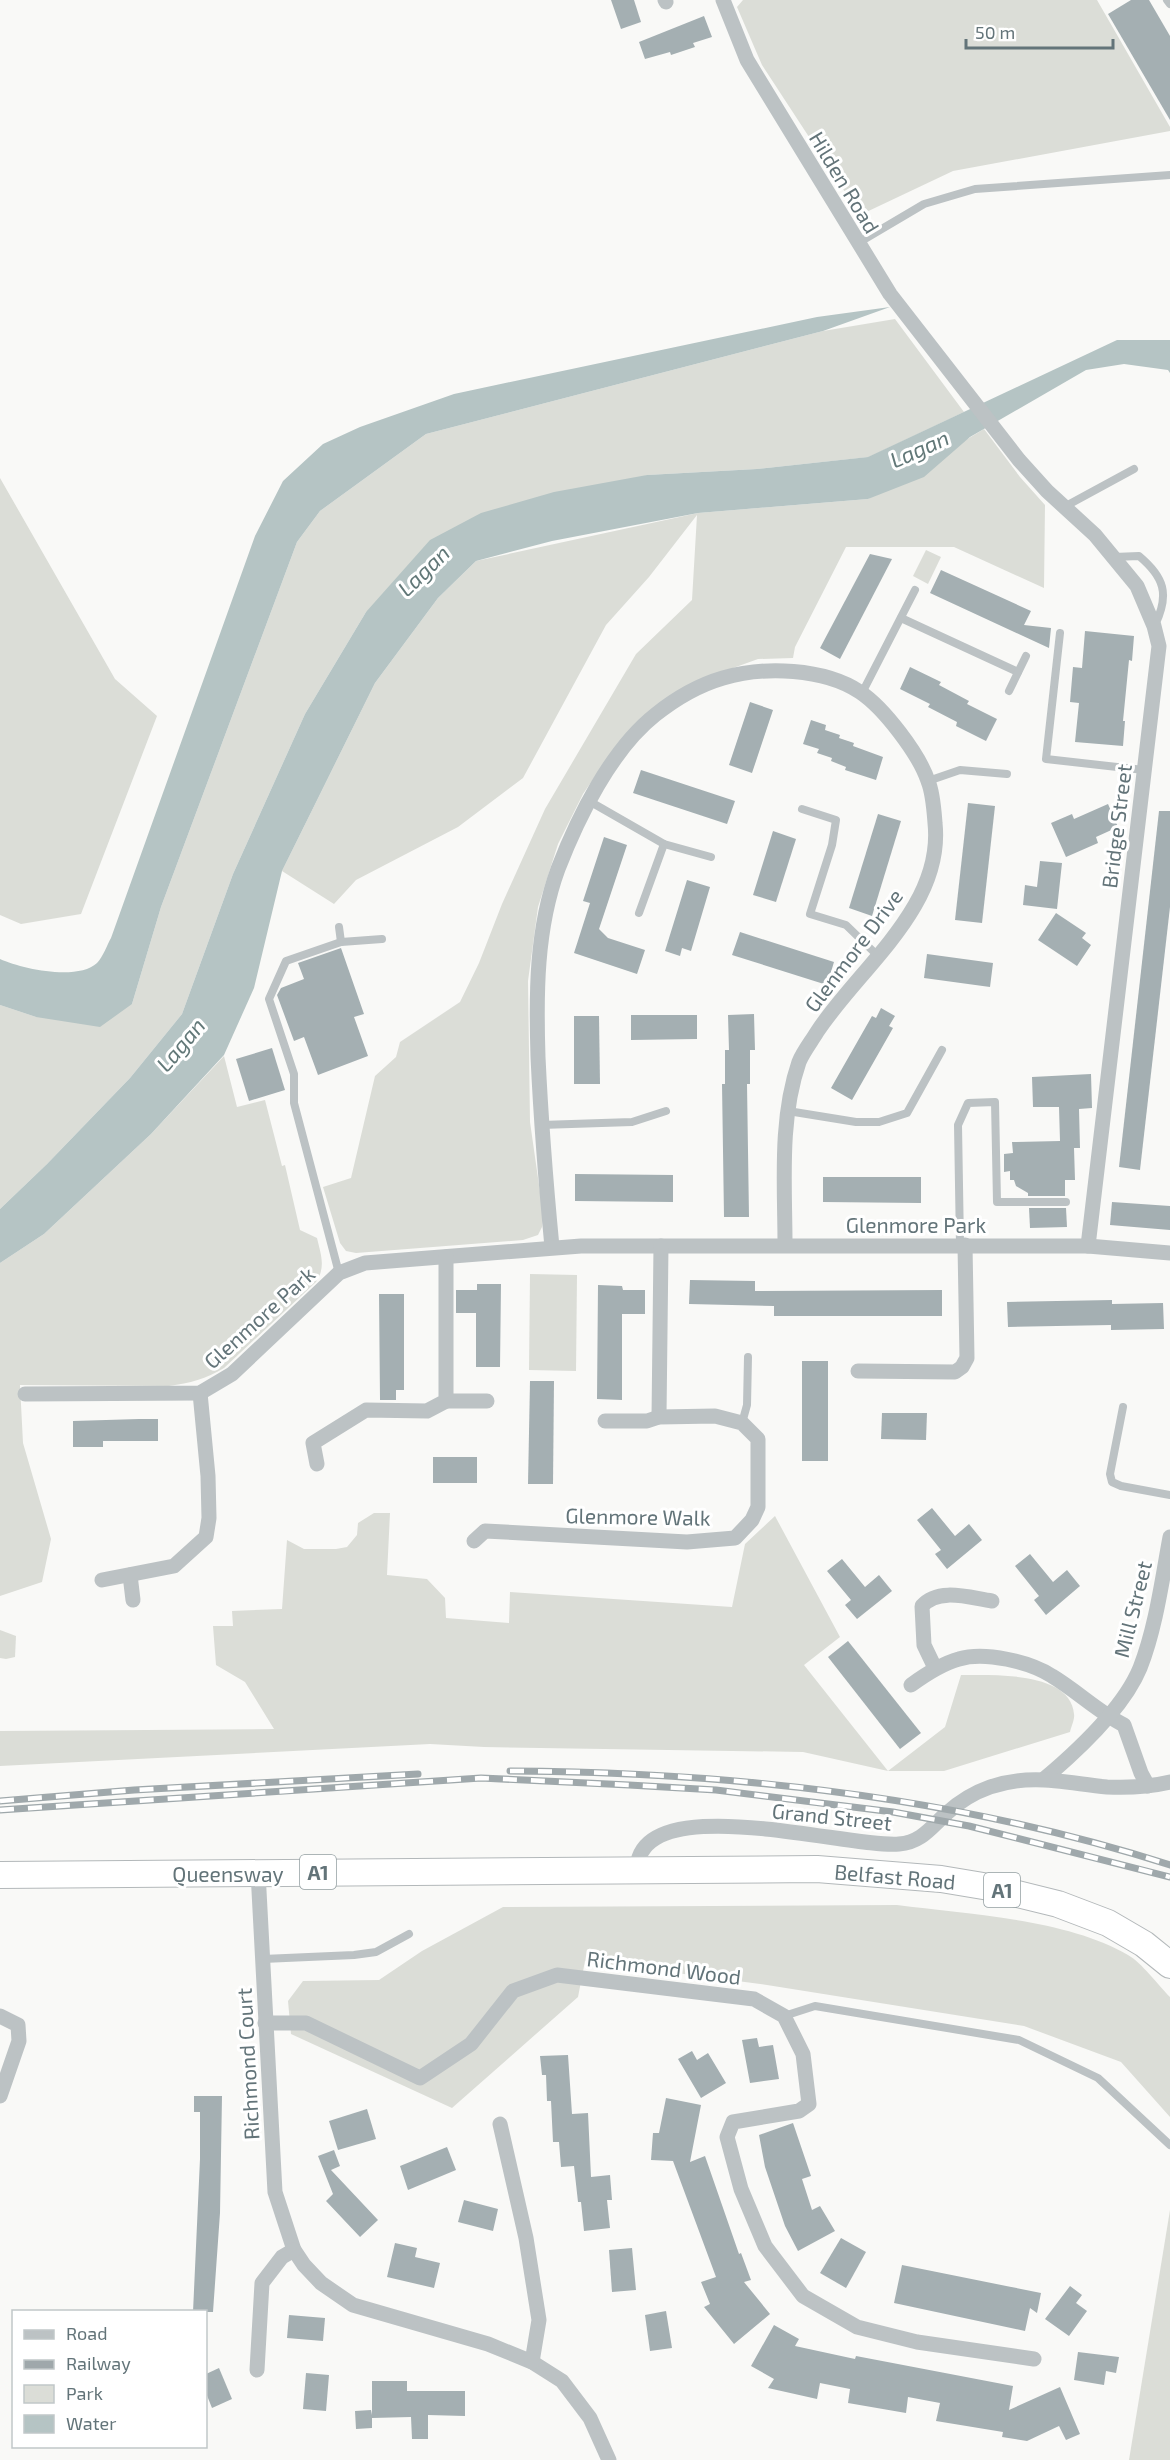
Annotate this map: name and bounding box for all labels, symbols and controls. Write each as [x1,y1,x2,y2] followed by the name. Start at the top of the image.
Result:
[966,12,1113,50] scale bar
[975,21,1015,43] text: 50 m
[805,127,885,237] street label: Hilden Road
[886,424,952,472] water label: Lagan
[392,539,454,601] water label: Lagan
[1096,763,1136,889] street label: Bridge Street
[799,884,907,1016] street label: Glenmore Drive
[150,1012,210,1076] water label: Lagan
[846,1212,986,1237] street label: Glenmore Park
[199,1261,320,1373] street label: Glenmore Park
[565,1502,711,1530] street label: Glenmore Walk
[1108,1558,1156,1660] street label: Mill Street
[771,1797,893,1835] street label: Grand Street
[300,1855,336,1889] road number: A1
[833,1858,957,1894] street label: Belfast Road
[172,1861,284,1887] street label: Queensway
[984,1873,1020,1907] road number: A1
[586,1945,742,1989] street label: Richmond Wood
[231,1987,263,2141] street label: Richmond Court
[12,2310,207,2448] legend
[66,2322,107,2344] text: Road
[66,2352,131,2374] text: Railway
[66,2382,103,2404] text: Park
[66,2412,116,2434] text: Water

